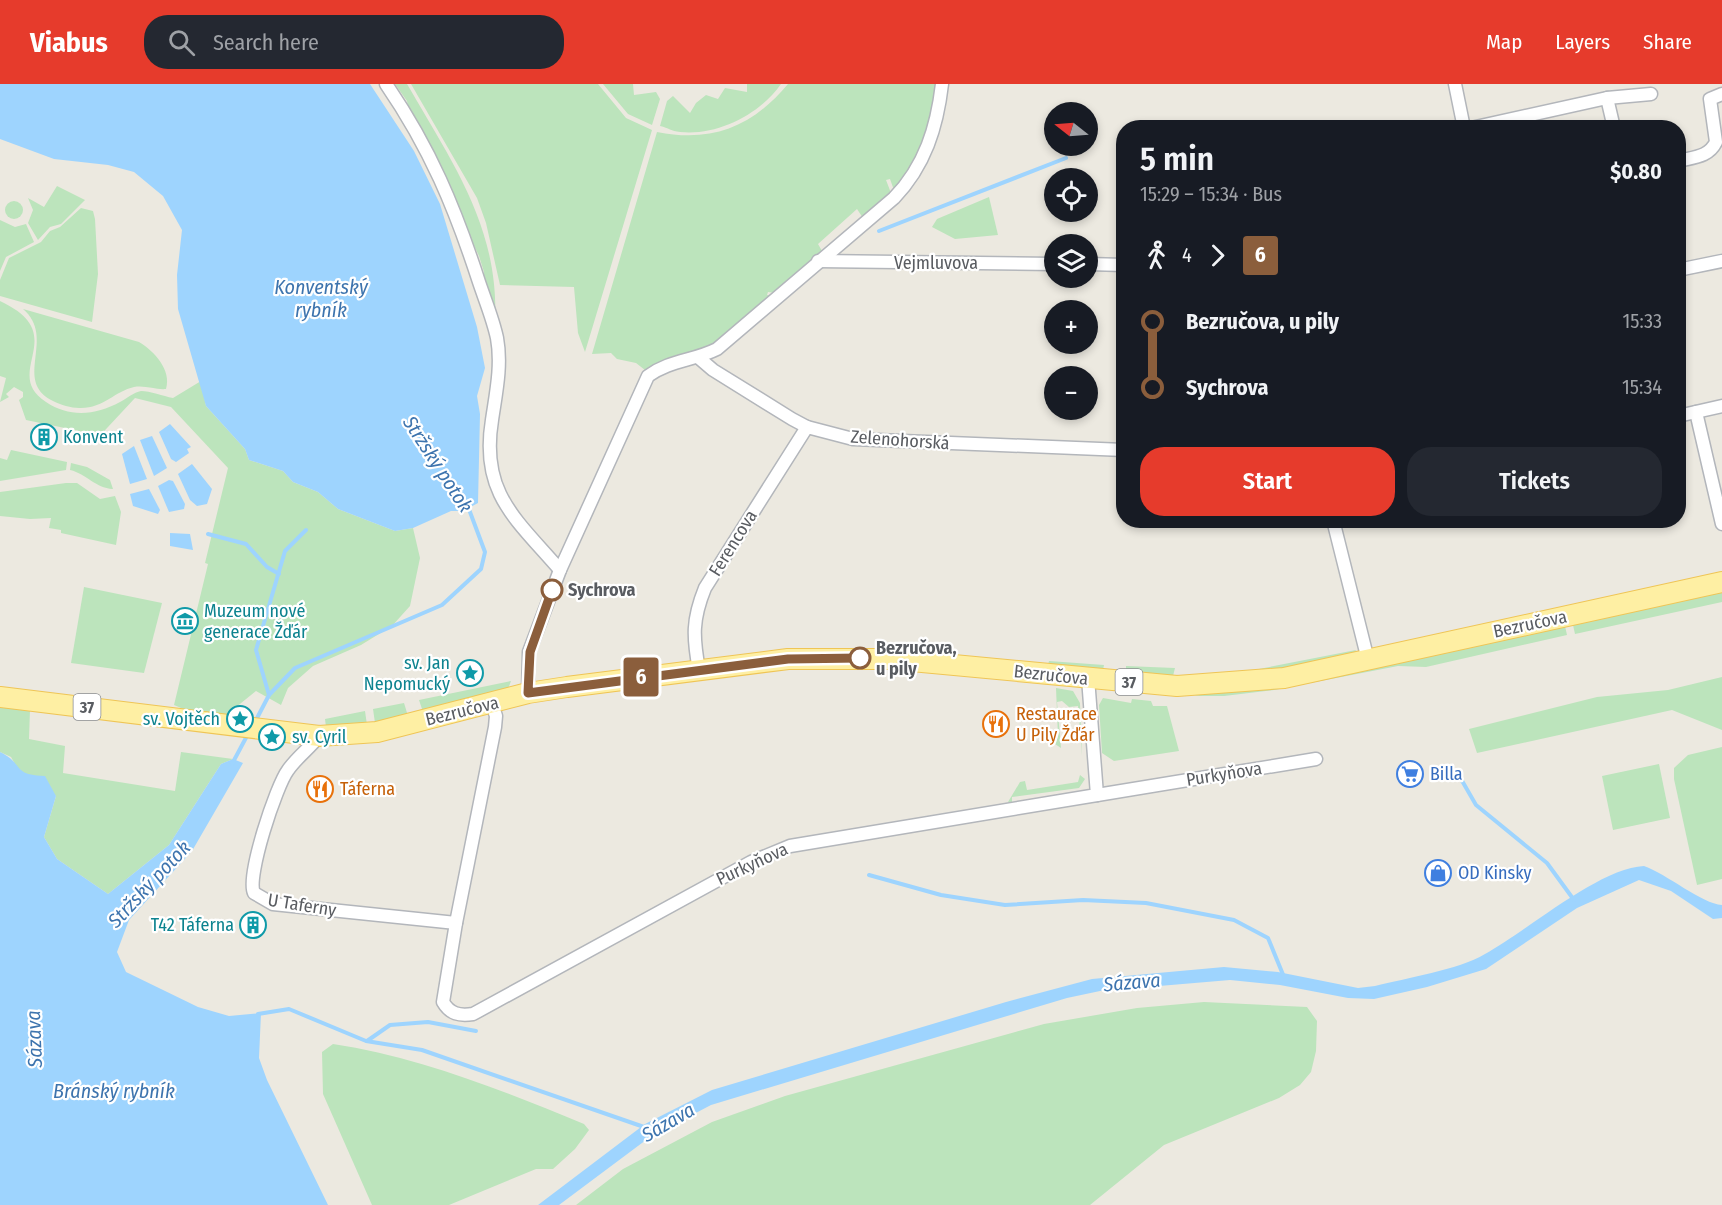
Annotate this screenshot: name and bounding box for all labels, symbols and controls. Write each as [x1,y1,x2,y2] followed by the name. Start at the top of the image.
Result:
[144,15,564,69] search box
[30,26,108,59] text: Viabus
[165,26,198,59] icon: search
[213,29,319,56] text: Search here
[1486,29,1522,55] text: Map
[1555,29,1610,55] text: Layers
[1643,29,1692,55] text: Share
[1044,102,1098,156] north arrow
[1044,102,1098,420] map controls
[1140,139,1214,179] text: 5 min
[1610,158,1662,185] text: $0.80
[1044,168,1098,222] button: locate
[1140,182,1282,206] text: 15:29 – 15:34 · Bus
[1044,234,1098,288] button: layers
[1140,239,1173,272] icon: walk
[1201,239,1234,272] icon: forward
[1255,242,1266,268] text: 6
[1182,243,1192,267] text: 4
[894,252,978,274] street label: Vejmluvova
[274,275,369,322] water label: Konventský rybník
[1044,300,1098,354] button: +
[1186,308,1339,335] text: Bezručova, u pily
[1623,309,1662,333] text: 15:33
[1044,366,1098,420] button: −
[1186,374,1268,401] text: Sychrova
[1622,375,1662,399] text: 15:34
[397,410,478,517] water label: Stržský potok
[29,422,59,452] building icon: Konvent
[63,426,123,448] place label: Konvent
[850,426,950,454] street label: Zelenohorská
[1140,447,1395,516] button: Start
[1407,447,1662,516] button: Tickets
[704,506,762,580] street label: Ferencova
[541,579,563,601] marker: Sychrova
[568,579,636,601] place label: Sychrova
[204,600,308,643] place label: Muzeum nové generace Žďár
[1491,605,1569,643] street label: Bezručova
[170,606,200,636] museum icon: Muzeum nové generace Žďár
[876,637,957,680] place label: Bezručova, u pily
[849,647,871,669] marker: Bezručova, u pily
[364,652,450,695] place label: sv. Jan Nepomucký
[455,658,485,688] place icon: sv. Jan Nepomucký
[622,658,660,696] line badge: 6
[1013,660,1089,690] street label: Bezručova
[636,664,646,690] text: 6
[1116,669,1142,695] road number: 37
[423,691,501,731] street label: Bezručova
[74,694,100,720] road number: 37
[1016,703,1097,746] place label: Restaurace U Pily Žďár
[225,704,255,734] place icon: sv. Vojtěch
[143,708,220,730] place label: sv. Vojtěch
[981,709,1011,739] restaurant icon: Restaurace U Pily Žďár
[257,722,287,752] place icon: sv. Cyril
[292,726,347,748] place label: sv. Cyril
[1184,757,1264,791] street label: Purkyňova
[1395,759,1425,789] supermarket icon: Billa
[1430,763,1463,785] place label: Billa
[305,774,335,804] restaurant icon: Táferna
[340,778,395,800] place label: Táferna
[102,835,195,933] water label: Stržský potok
[713,838,791,890] street label: Purkyňova
[1423,858,1453,888] shop icon: OD Kinsky
[1458,862,1532,884] place label: OD Kinsky
[266,889,338,921] street label: U Taferny
[238,910,268,940] building icon: T42 Táferna
[151,914,234,936] place label: T42 Táferna
[1101,968,1162,997] water label: Sázava
[21,1010,47,1069] water label: Sázava
[53,1079,175,1103] water label: Bránský rybník
[636,1097,699,1147] water label: Sázava

